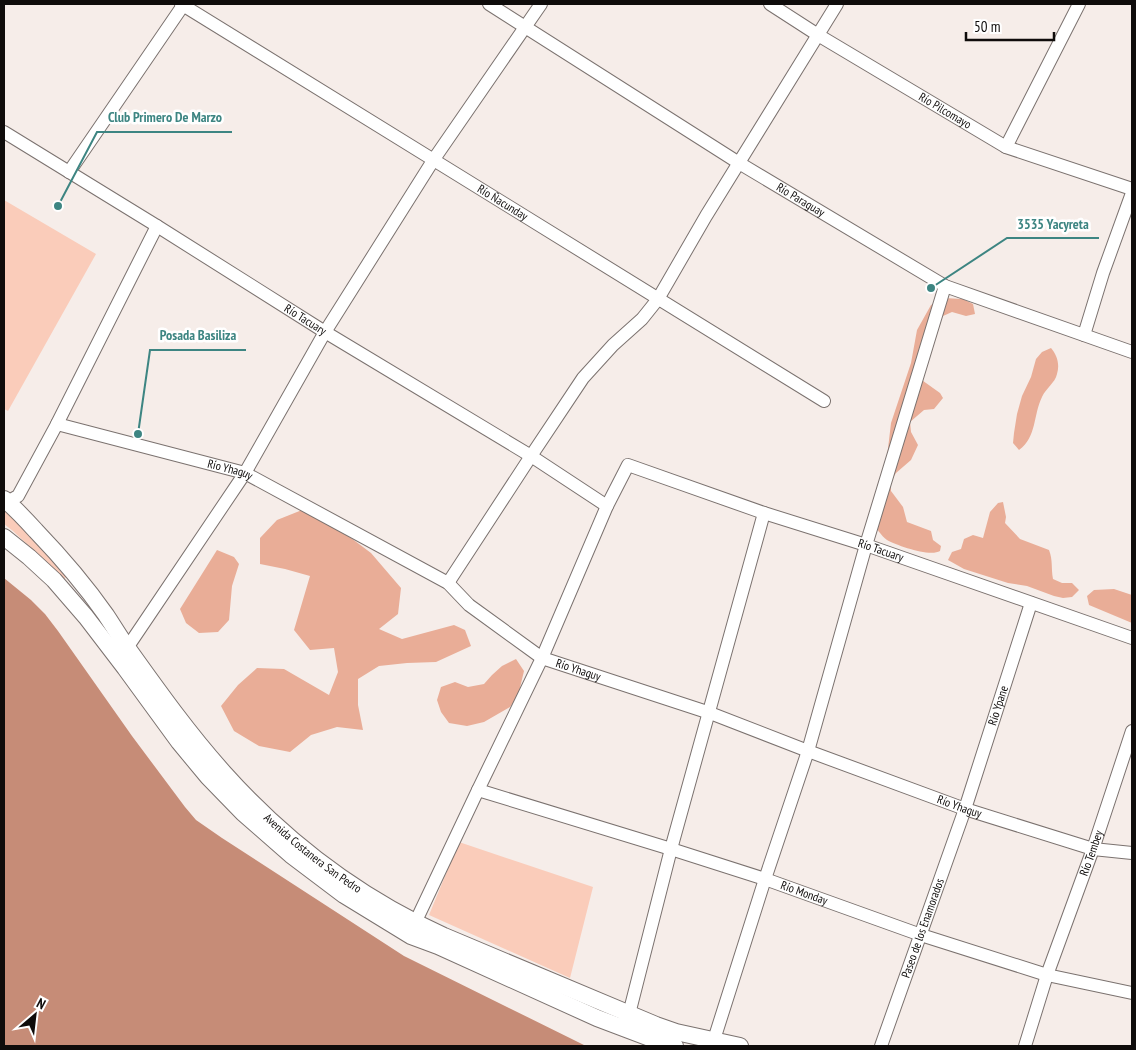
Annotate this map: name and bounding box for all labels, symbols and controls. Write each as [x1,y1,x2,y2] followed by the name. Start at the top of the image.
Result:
[966,10,1054,42] scale bar
[974,17,1000,36] text: 50 m
[916,89,974,132] street label: Río Pilcomayo
[97,103,232,132] callout: Club Primero De Marzo
[108,108,222,126] text: Club Primero De Marzo
[774,179,828,220] street label: Río Paraguay
[475,181,531,224] street label: Río Ñacunday
[1007,209,1099,238] callout: 3535 Yacyreta
[1017,215,1089,233] text: 3535 Yacyreta
[282,300,330,338] street label: Río Tacuary
[150,321,246,350] callout: Posada Basiliza
[160,326,236,344] text: Posada Basiliza
[206,456,256,483] street label: Río Yhaguy
[856,535,906,565] street label: Río Tacuary
[554,655,603,684] street label: Río Yhaguy
[984,684,1011,727] street label: Río Ypane
[935,791,984,821] street label: Río Yhaguy
[261,810,365,896] street label: Avenida Costanera San Pedro
[1076,828,1106,878] street label: Río Tembey
[898,876,947,980] street label: Paseo de los Enamorados
[779,877,830,908] street label: Río Monday
[10,990,60,1040] north arrow
[34,994,49,1013] text: N

